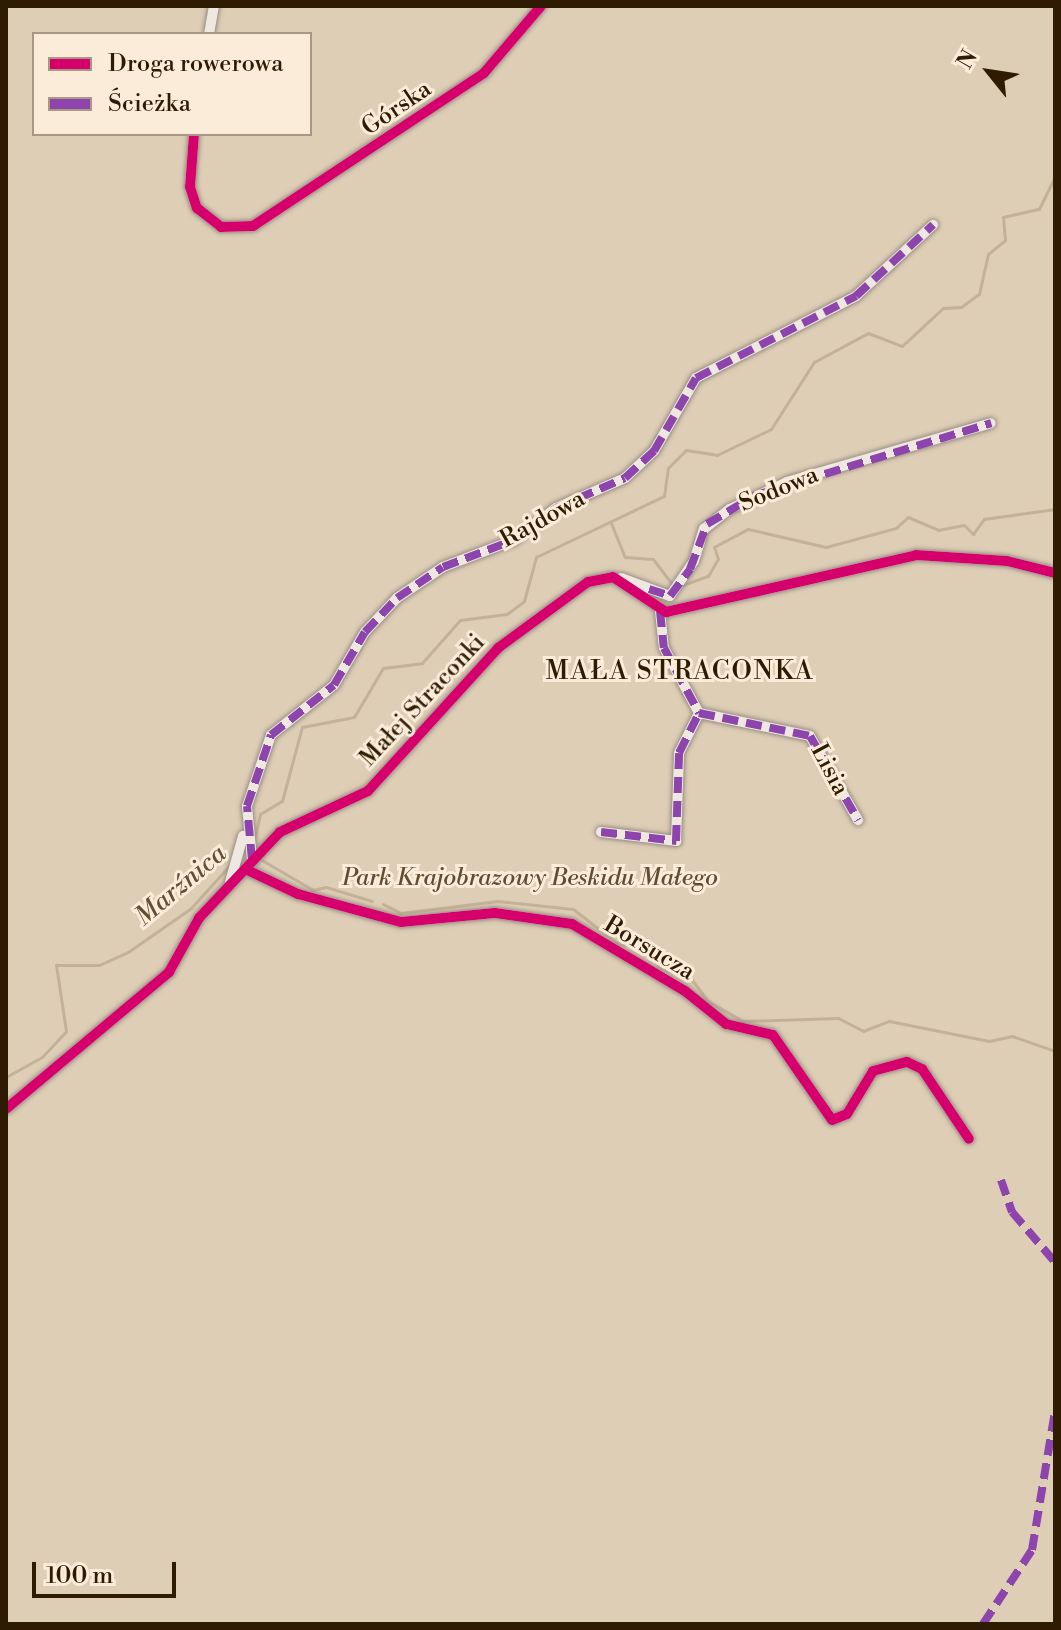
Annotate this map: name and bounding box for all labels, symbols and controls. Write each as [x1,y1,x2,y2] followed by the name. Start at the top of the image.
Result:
[32,32,312,136] legend
[949,32,1029,112] north arrow
[952,45,984,74] text: N
[108,49,283,79] text: Droga rowerowa
[357,75,437,143] street label: Górska
[108,89,191,119] text: Ścieżka
[735,461,823,519] street label: Sodowa
[496,485,590,555] street label: Rajdowa
[354,629,492,773] street label: Małej Straconki
[546,656,814,688] district label: MAŁA STRACONKA
[804,739,854,801] street label: Lisia
[129,839,233,933] water label: Marźnica
[342,865,718,893] park label: Park Krajobrazowy Beskidu Małego
[598,911,700,987] street label: Borsucza
[36,1546,180,1596] scale bar
[46,1561,113,1591] text: 100 m

